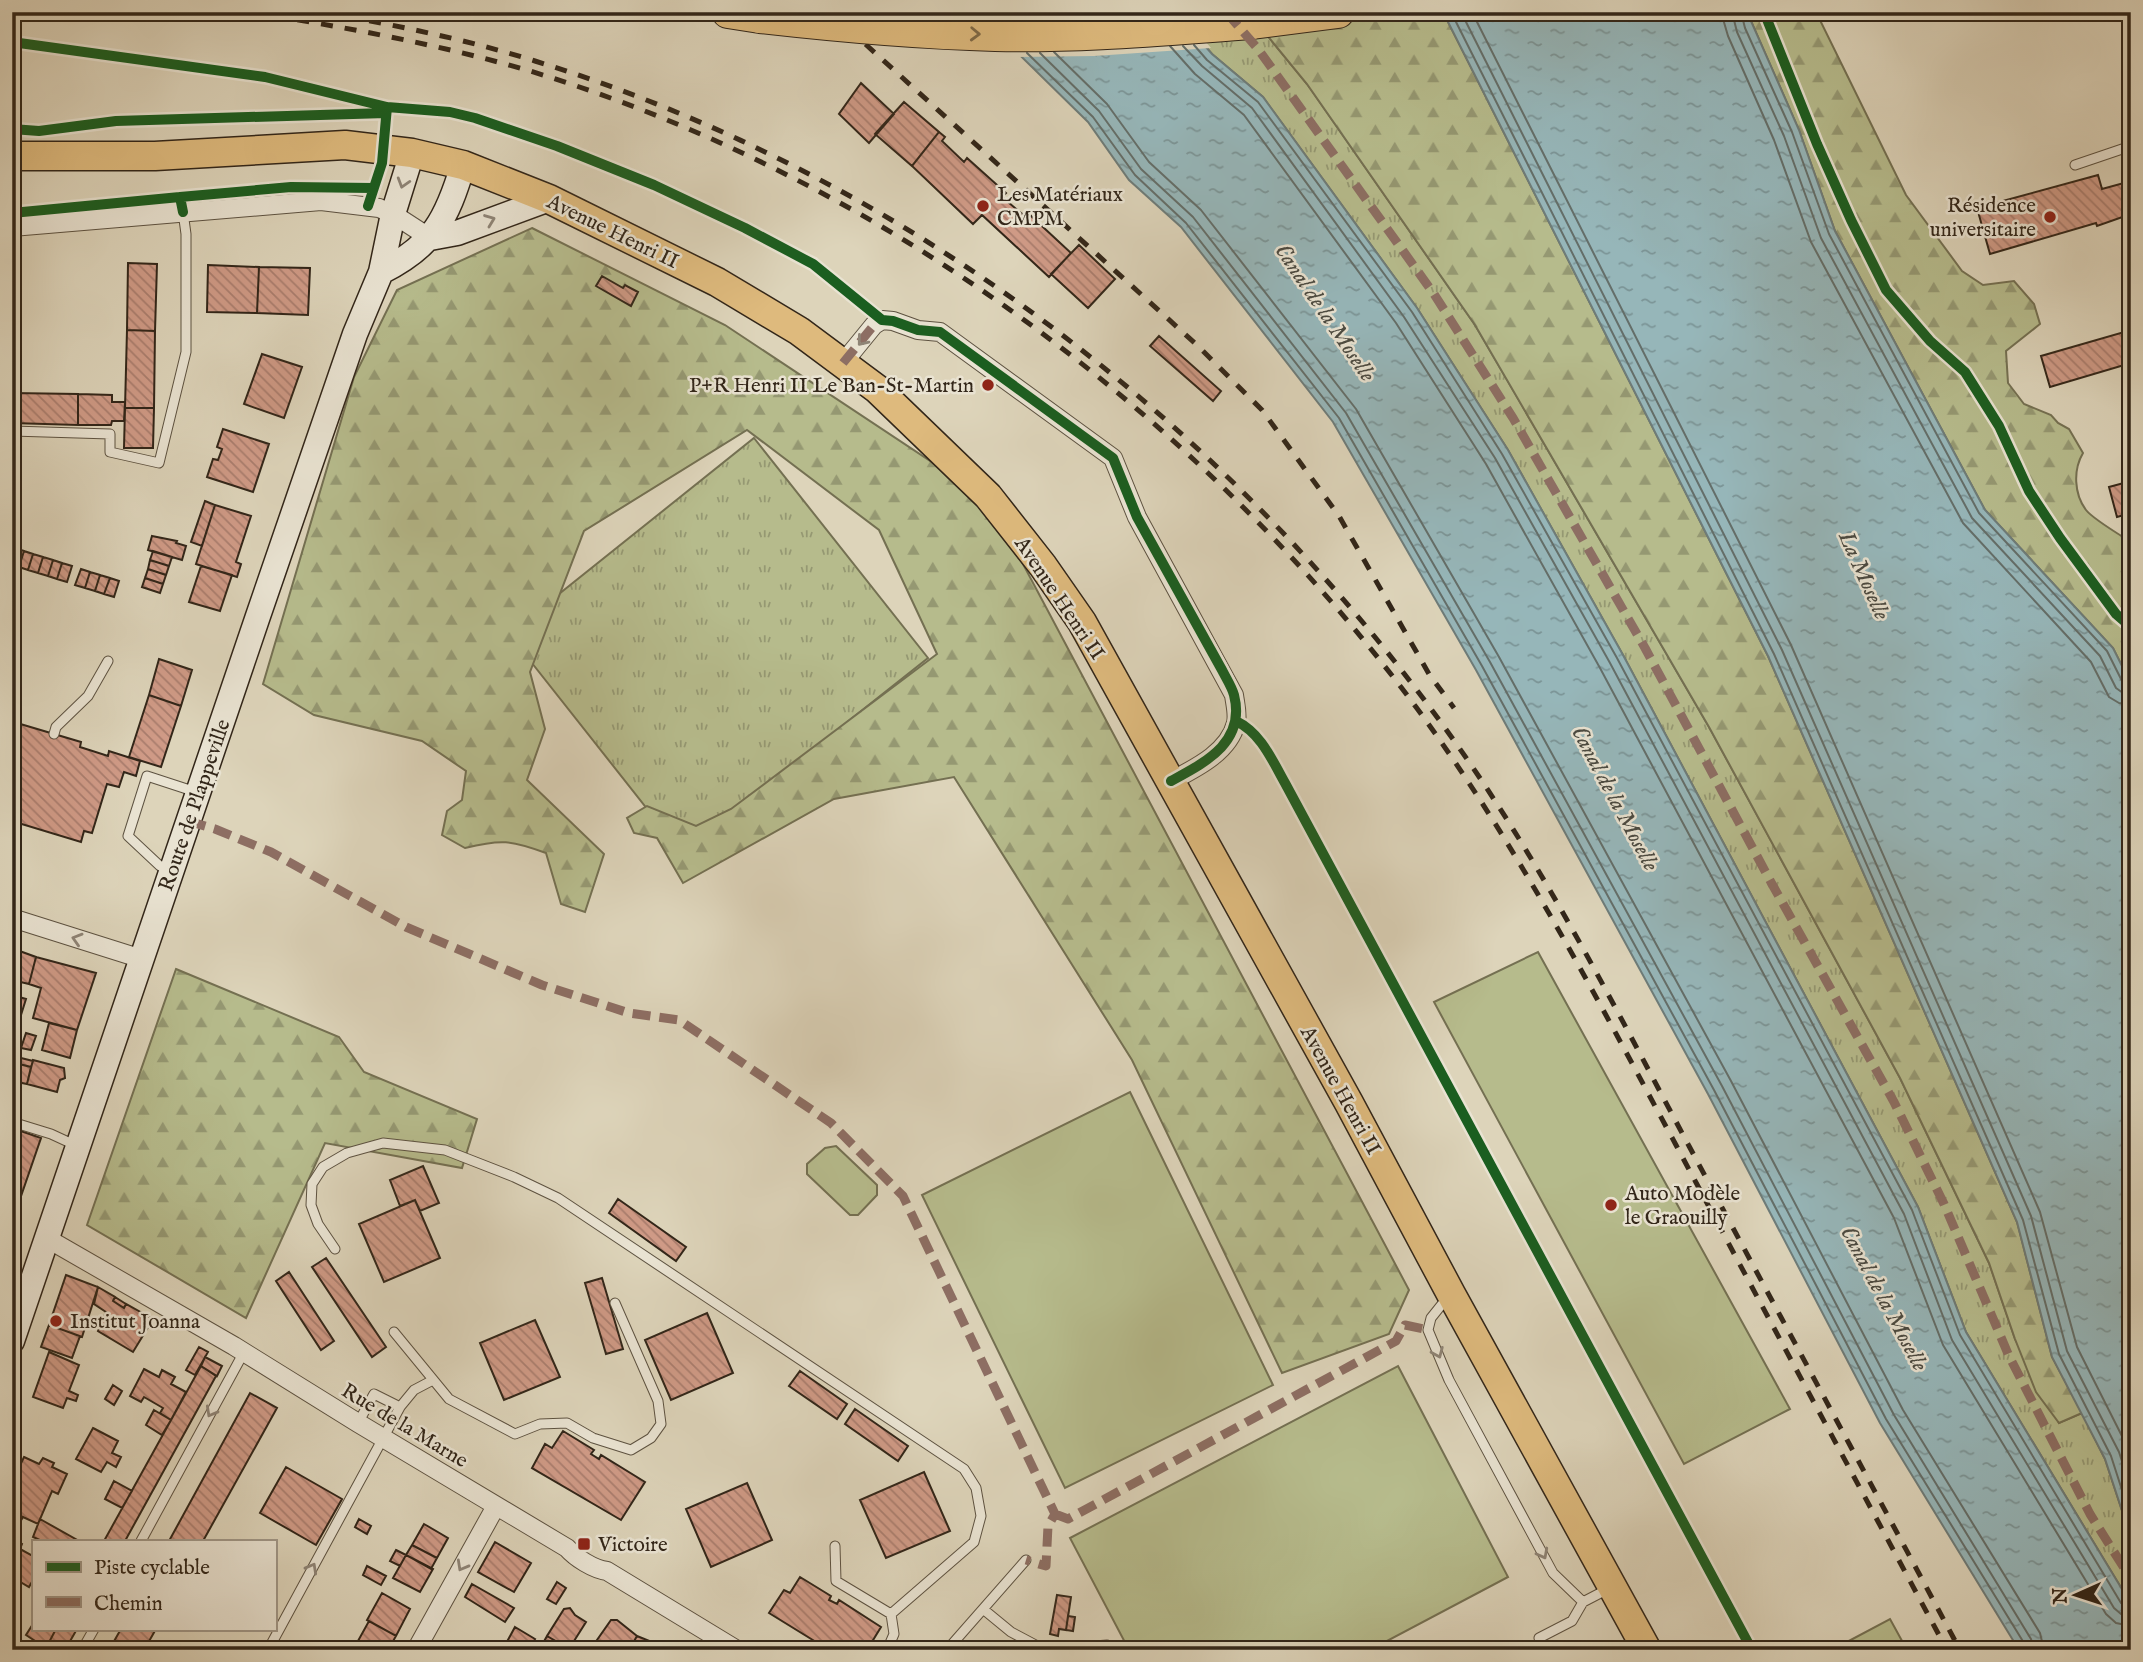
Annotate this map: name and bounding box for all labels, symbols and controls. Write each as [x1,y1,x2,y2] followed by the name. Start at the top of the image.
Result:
[970,27,981,42] one-way arrow
[396,177,411,189] one-way arrow
[997,182,1123,233] place label: Les Matériaux CMPM
[541,188,683,276] street label: Avenue Henri II
[1930,193,2036,244] place label: Résidence universitaire
[975,198,991,214] marker: Les Matériaux CMPM
[2042,209,2058,225] marker: Résidence universitaire
[484,215,496,229] one-way arrow
[1268,238,1382,388] water label: Canal de la Moselle
[857,333,870,345] one-way arrow
[689,373,974,400] place label: P+R Henri II Le Ban-St-Martin
[980,377,996,393] marker: P+R Henri II Le Ban-St-Martin
[1831,526,1896,625] water label: La Moselle
[1007,531,1110,666] street label: Avenue Henri II
[153,716,238,895] street label: Route de Plappeville
[1564,721,1665,877] water label: Canal de la Moselle
[71,932,83,947] one-way arrow
[1293,1021,1386,1160] street label: Avenue Henri II
[1624,1181,1740,1232] place label: Auto Modèle le Graouilly
[1603,1197,1619,1213] marker: Auto Modèle le Graouilly
[1833,1221,1934,1377] water label: Canal de la Moselle
[70,1309,201,1336] place label: Institut Joanna
[48,1313,64,1329] marker: Institut Joanna
[1429,1346,1443,1358] one-way arrow
[336,1378,473,1475] street label: Rue de la Marne
[206,1405,219,1418] one-way arrow
[597,1532,668,1559] place label: Victoire
[576,1536,592,1552] marker: Victoire
[32,1540,276,1630] legend
[1535,1547,1549,1559] one-way arrow
[94,1555,210,1582] text: Piste cyclable
[457,1559,470,1571] one-way arrow
[2042,1560,2112,1630] north arrow
[304,1563,318,1575] one-way arrow
[2049,1586,2073,1606] text: N
[94,1591,163,1618] text: Chemin

